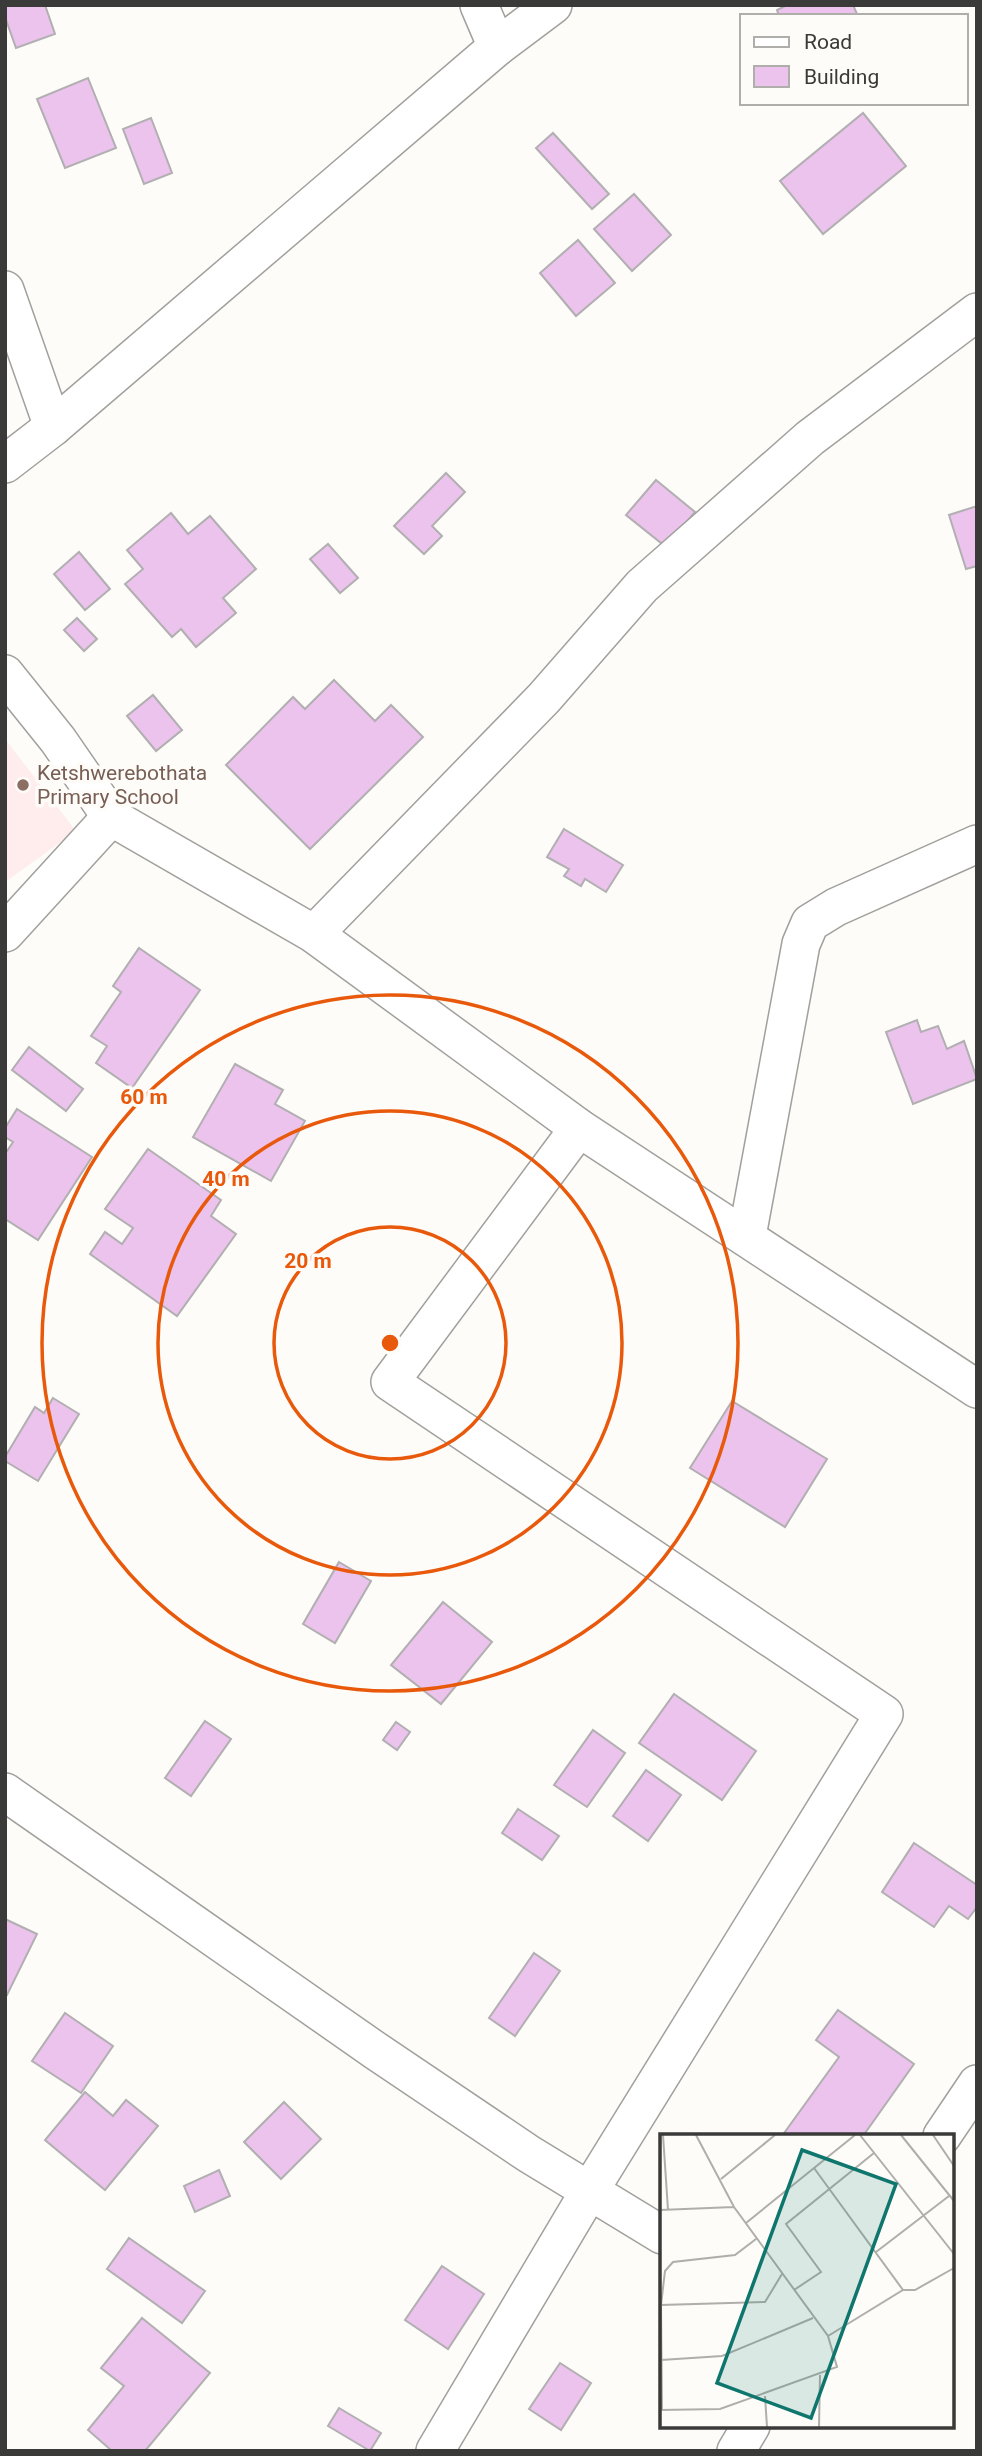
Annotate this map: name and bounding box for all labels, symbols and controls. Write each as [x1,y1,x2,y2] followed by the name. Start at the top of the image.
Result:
[740,14,968,105] legend
[804,30,852,54] text: Road
[804,65,879,89] text: Building
[37,761,207,809] place label: Ketshwerebothata Primary School
[15,777,31,793] marker: Ketshwerebothata Primary School
[120,1085,168,1109] text: 60 m
[202,1167,250,1191] text: 40 m
[284,1249,332,1273] text: 20 m
[378,1331,402,1355] centre of rings
[660,2134,954,2428] inset map

